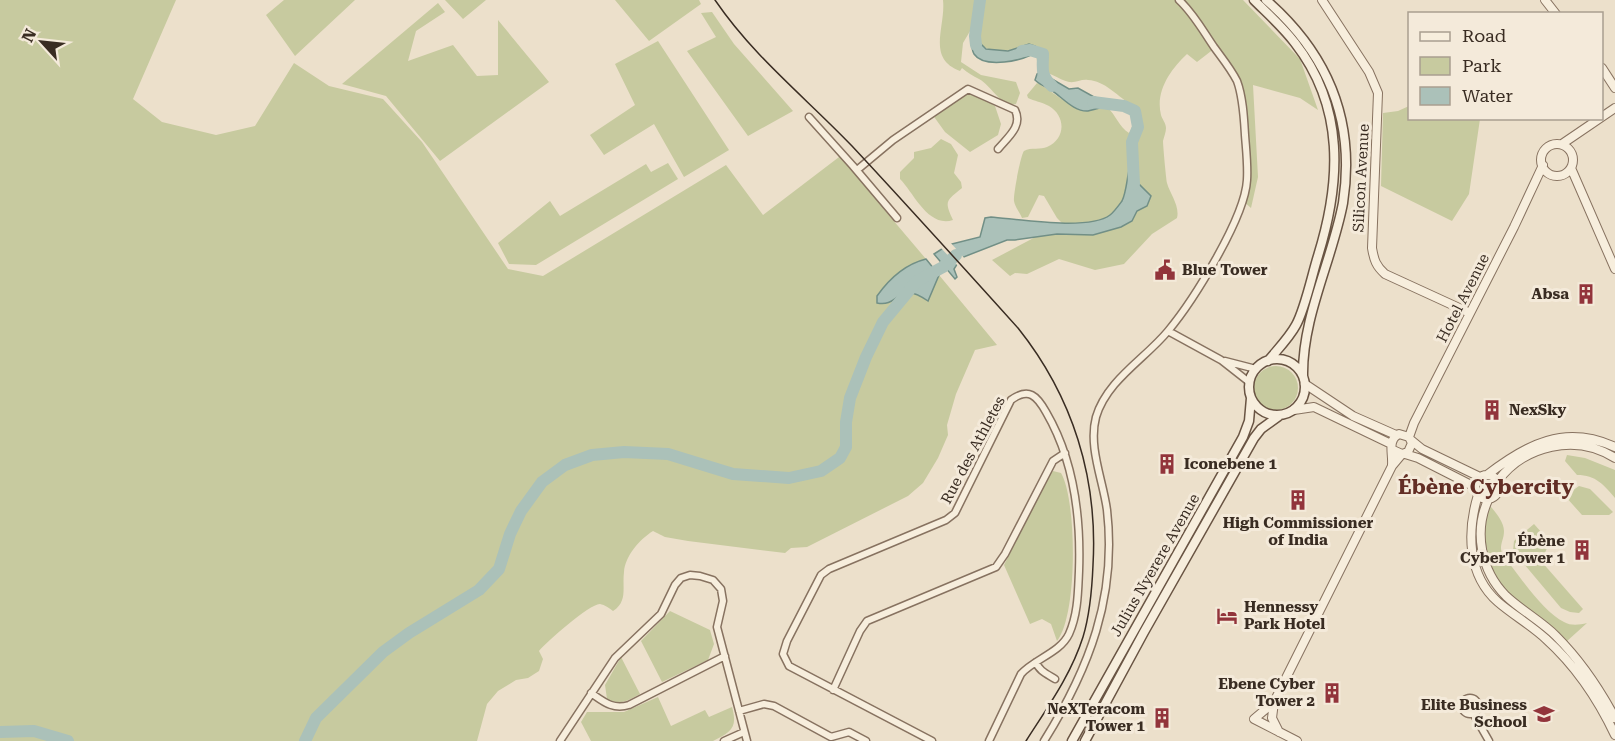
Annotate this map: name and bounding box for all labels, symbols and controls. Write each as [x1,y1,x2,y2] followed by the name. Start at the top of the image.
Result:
[12,12,72,72] north arrow
[1408,12,1603,120] legend
[1462,25,1507,46] text: Road
[18,26,40,45] text: N
[1462,55,1502,76] text: Park
[1462,85,1513,106] text: Water
[1349,123,1373,233] street label: Silicon Avenue
[1433,251,1493,345] street label: Hotel Avenue
[1153,258,1177,282] public building icon: Blue Tower
[1182,261,1268,279] place label: Blue Tower
[1574,282,1598,306] building icon: Absa
[1531,285,1569,303] place label: Absa
[937,393,1009,507] street label: Rue des Athletes
[1480,398,1504,422] building icon: NexSky
[1509,401,1566,419] place label: NexSky
[1155,452,1179,476] building icon: Iconebene 1
[1184,455,1277,473] place label: Iconebene 1
[1398,474,1574,499] district label: Ébène Cybercity
[1286,488,1310,512] building icon: High Commissioner of India
[1107,490,1203,640] street label: Julius Nyerere Avenue
[1223,514,1373,549] place label: High Commissioner of India
[1460,531,1566,567] place label: Ébène CyberTower 1
[1570,538,1594,562] building icon: Ébène CyberTower 1
[1244,598,1325,633] place label: Hennessy Park Hotel
[1215,604,1239,628] hotel icon: Hennessy Park Hotel
[1218,675,1315,710] place label: Ebene Cyber Tower 2
[1320,681,1344,705] building icon: Ebene Cyber Tower 2
[1421,696,1527,731] place label: Elite Business School
[1047,700,1146,735] place label: NeXTeracom Tower 1
[1532,702,1556,726] school or university icon: Elite Business School
[1150,706,1174,730] building icon: NeXTeracom Tower 1

